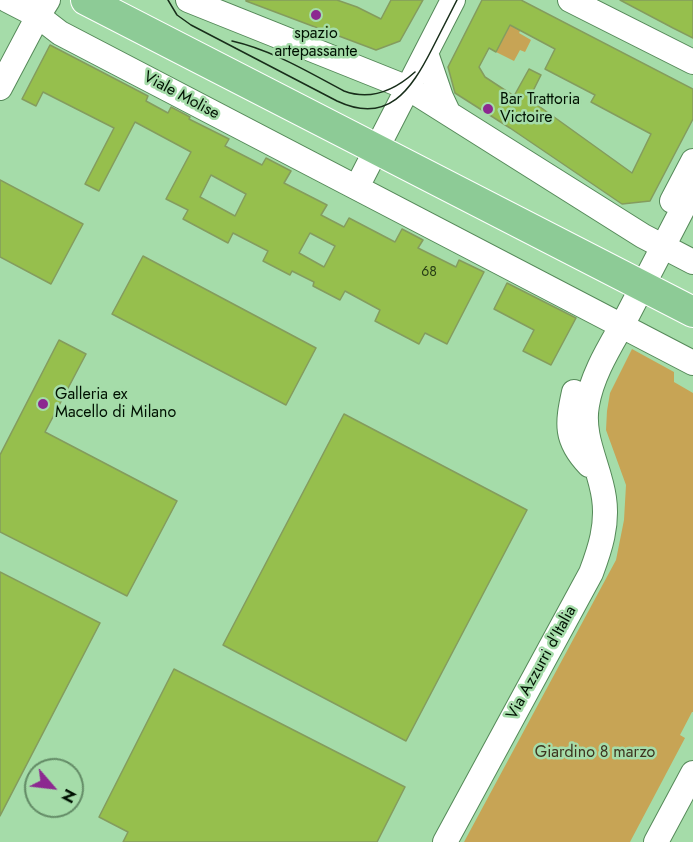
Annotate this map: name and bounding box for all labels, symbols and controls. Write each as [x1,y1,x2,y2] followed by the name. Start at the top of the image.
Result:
[309,8,323,22] marker: spazio artepassante
[274,24,358,62] place label: spazio artepassante
[140,68,222,124] street label: Viale Molise
[500,90,580,128] place label: Bar Trattoria Victoire
[481,102,495,116] marker: Bar Trattoria Victoire
[421,265,437,281] house number: 68
[55,385,176,423] place label: Galleria ex Macello di Milano
[36,397,50,411] marker: Galleria ex Macello di Milano
[503,603,581,723] street label: Via Azzurri d'Italia
[535,743,655,763] park label: Giardino 8 marzo
[24,758,84,818] north arrow
[55,785,82,807] text: N

